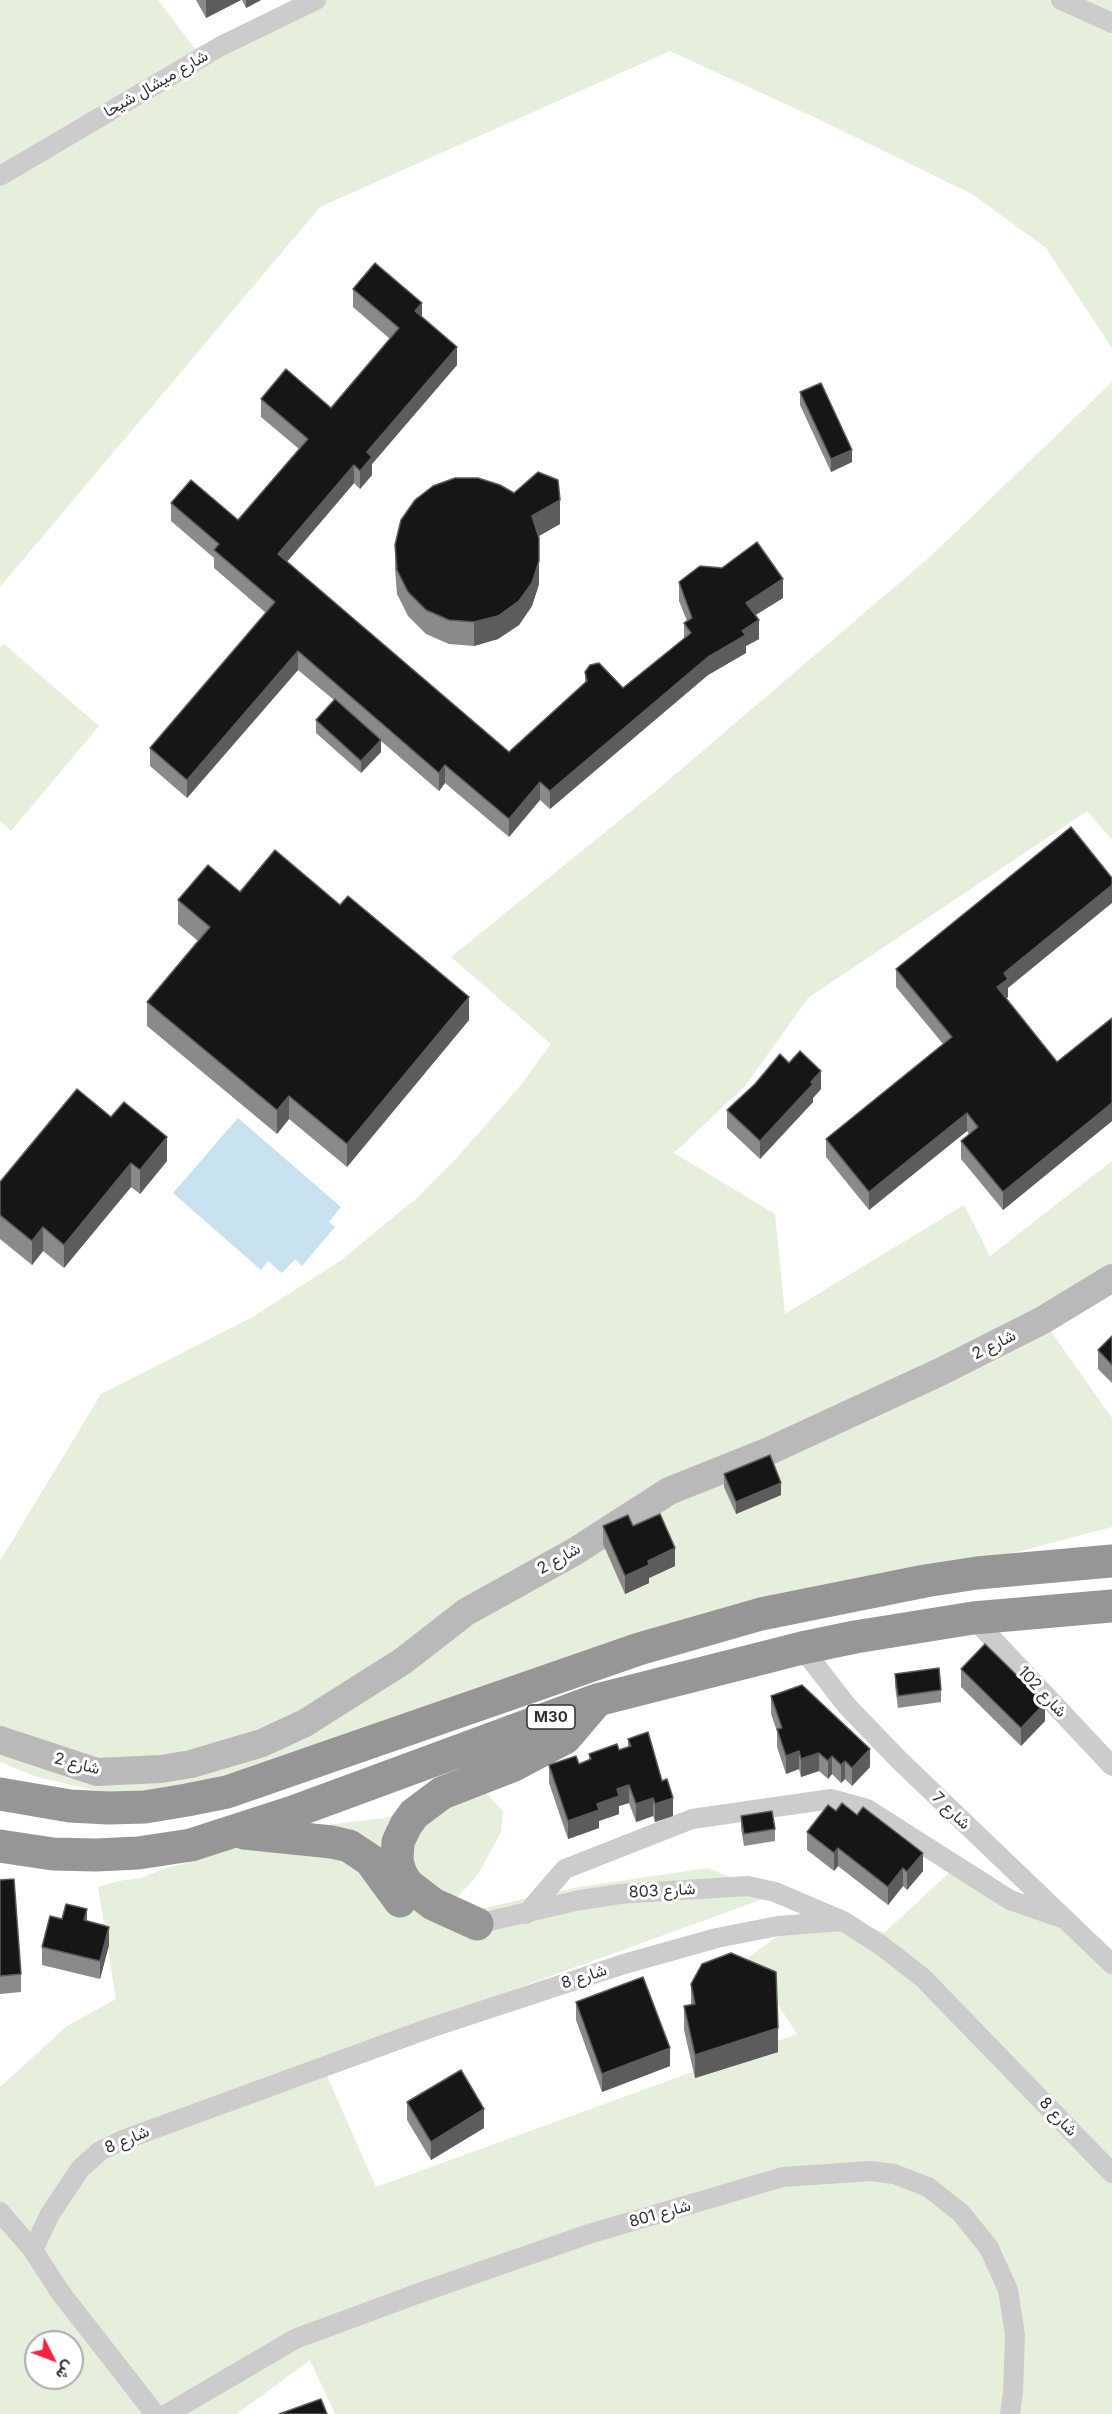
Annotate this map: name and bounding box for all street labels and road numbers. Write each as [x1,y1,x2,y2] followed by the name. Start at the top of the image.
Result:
[101,46,211,122] street label: شارع ميشال شيحا
[969,1326,1019,1364] street label: شارع 2
[534,1539,584,1579] street label: شارع 2
[1013,1662,1071,1722] street label: شارع 102
[527,1705,575,1729] road number: M30
[52,1749,102,1779] street label: شارع 2
[928,1788,974,1834] street label: شارع 7
[628,1880,696,1902] street label: شارع 803
[559,1961,609,1993] street label: شارع 8
[1035,2093,1081,2141] street label: شارع 8
[102,2122,152,2158] street label: شارع 8
[627,2196,693,2232] street label: شارع 801

